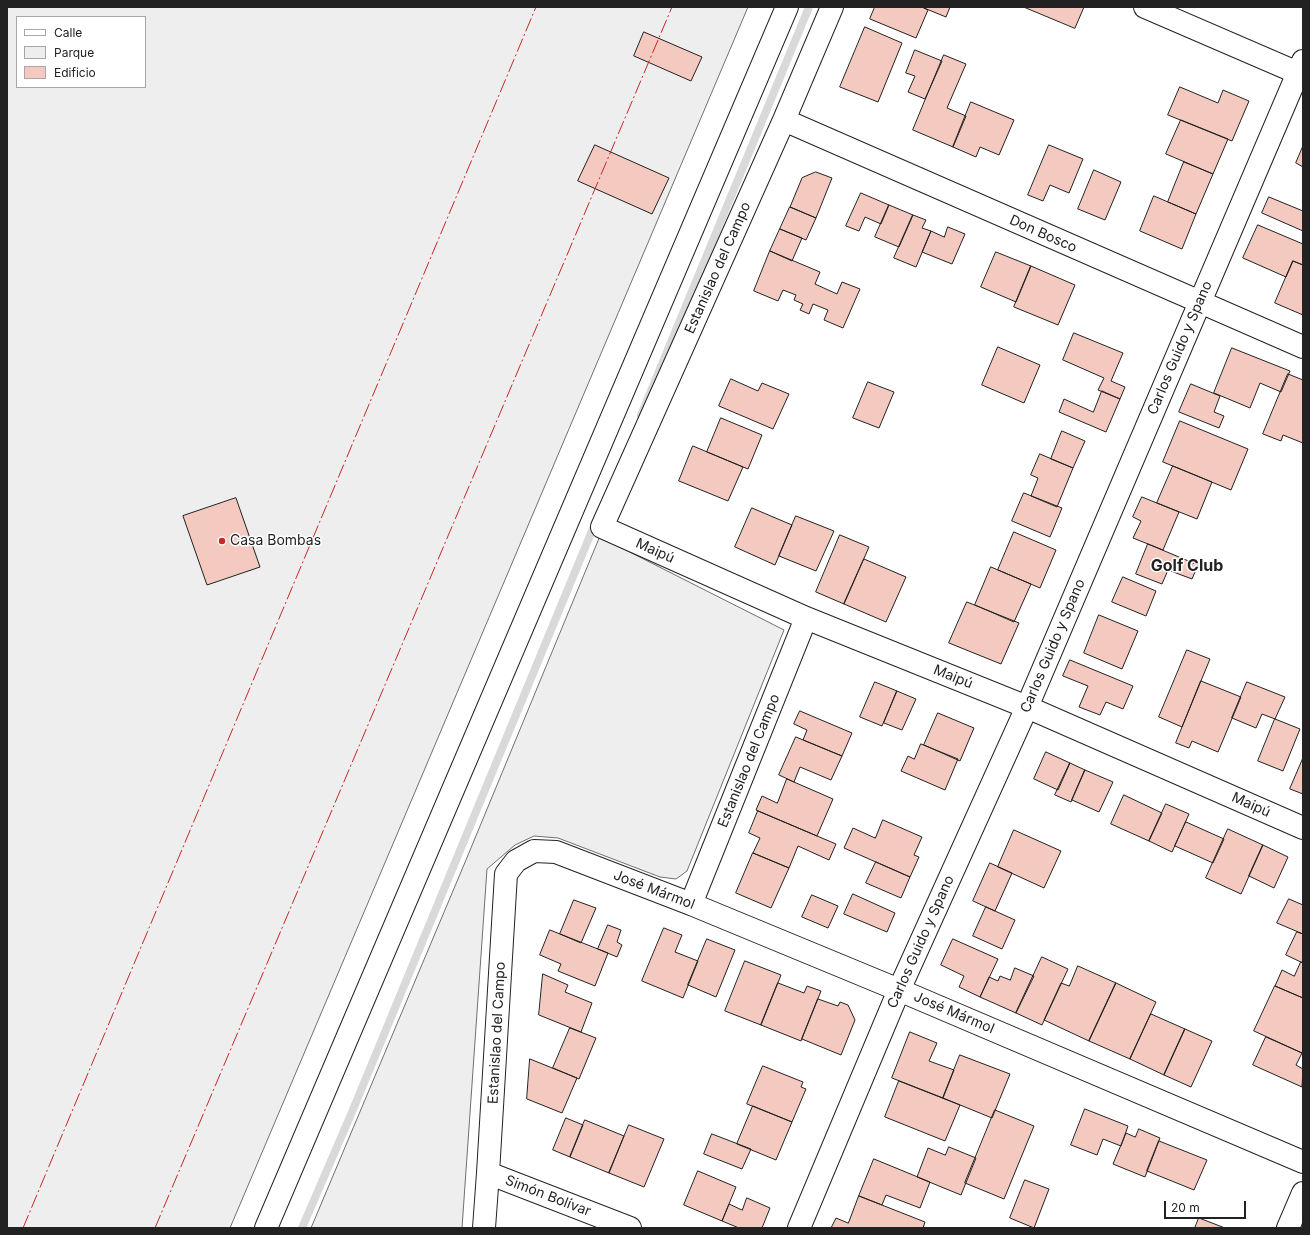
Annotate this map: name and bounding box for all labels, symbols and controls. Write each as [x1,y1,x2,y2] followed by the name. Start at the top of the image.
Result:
[16,16,146,88] legend
[54,25,82,40] text: Calle
[54,45,94,60] text: Parque
[54,65,96,80] text: Edificio
[681,200,755,336] street label: Estanislao del Campo
[1007,212,1079,256] street label: Don Bosco
[1144,279,1216,417] street label: Carlos Guido y Spano
[230,533,321,549] place label: Casa Bombas
[633,535,677,567] street label: Maipú
[217,536,227,546] marker: Casa Bombas
[1151,556,1223,576] district label: Golf Club
[1017,577,1089,715] street label: Carlos Guido y Spano
[931,662,975,692] street label: Maipú
[715,692,783,830] street label: Estanislao del Campo
[1229,789,1273,821] street label: Maipú
[611,867,697,913] street label: José Mármol
[884,873,958,1011] street label: Carlos Guido y Spano
[485,961,509,1105] street label: Estanislao del Campo
[911,988,997,1038] street label: José Mármol
[503,1172,593,1220] street label: Simón Bolívar
[1166,1193,1248,1219] scale bar
[1171,1200,1200,1215] text: 20 m

